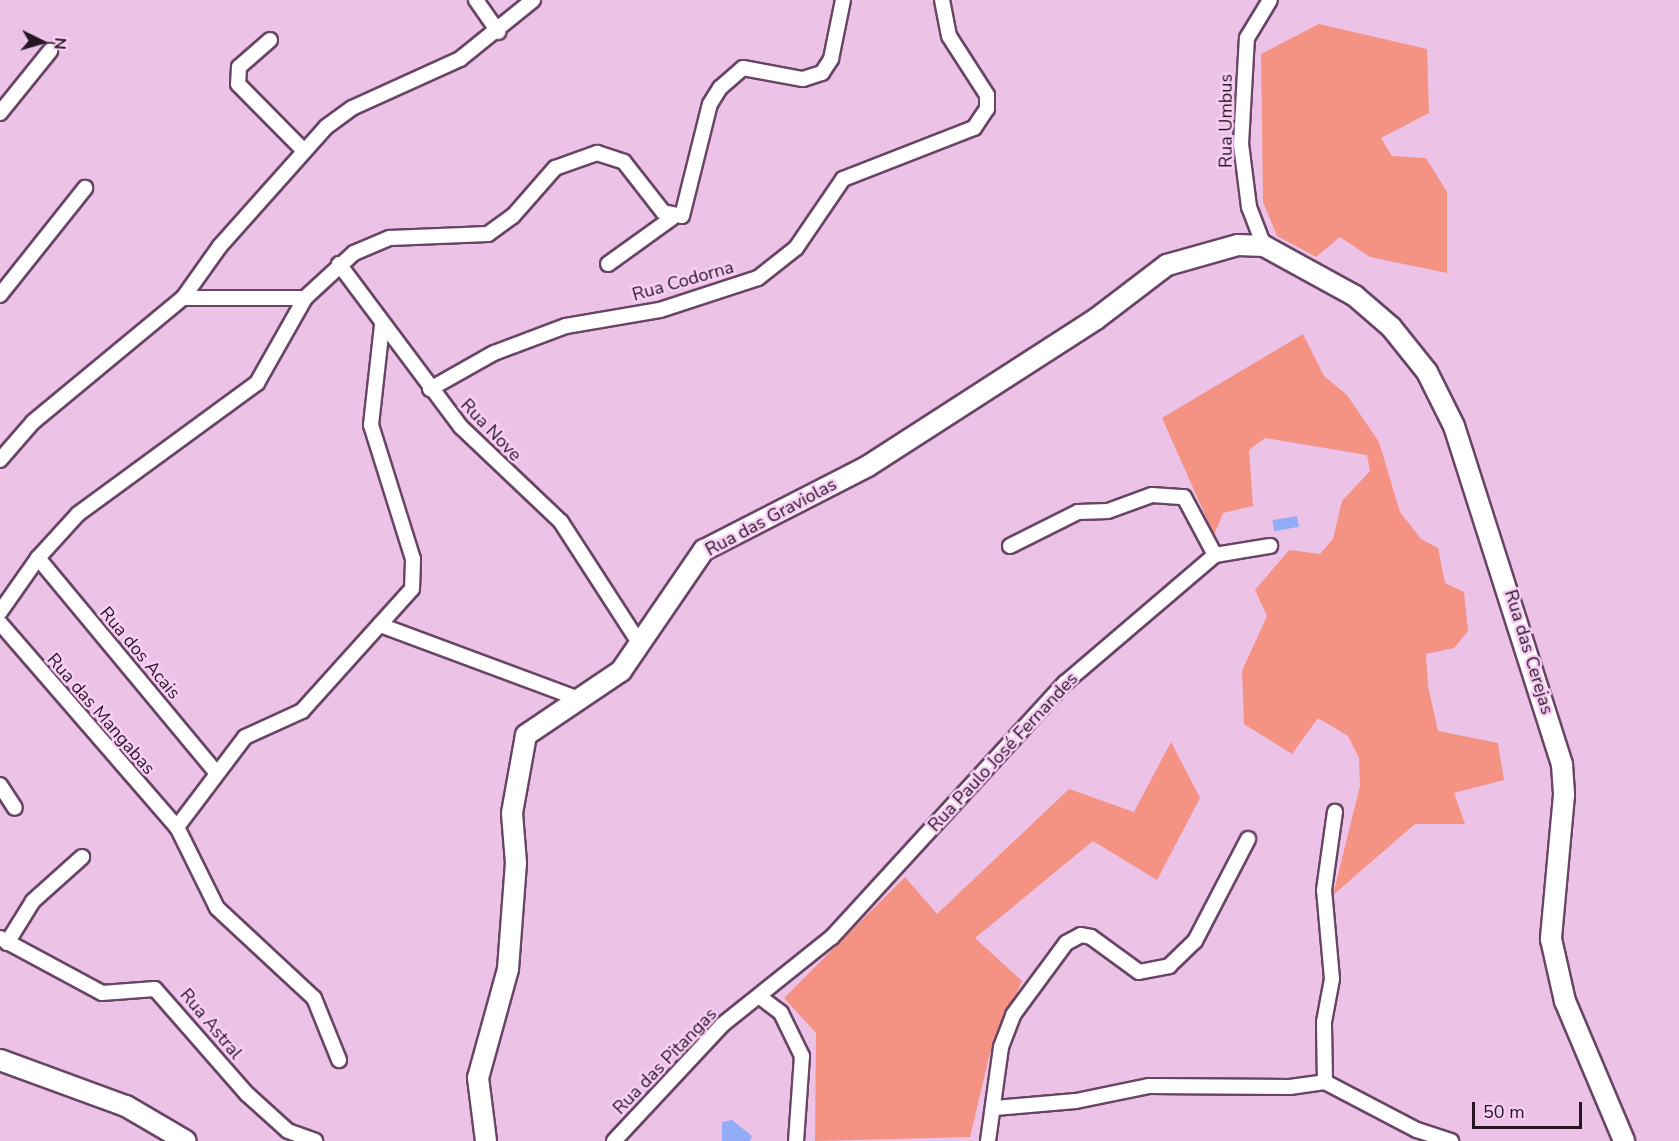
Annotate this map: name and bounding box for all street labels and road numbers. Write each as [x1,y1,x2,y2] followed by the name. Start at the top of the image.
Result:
[1215,74,1237,168] street label: Rua Umbus
[630,256,736,306] street label: Rua Codorna
[456,394,526,466] street label: Rua Nove
[702,473,840,561] street label: Rua das Graviolas
[1500,587,1558,717] street label: Rua das Cerejas
[95,602,185,704] street label: Rua dos Acais
[42,649,160,779] street label: Rua das Mangabas
[924,668,1082,836] street label: Rua Paulo José Fernandes
[175,984,247,1064] street label: Rua Astral
[609,1003,721,1119] street label: Rua das Pitangas

